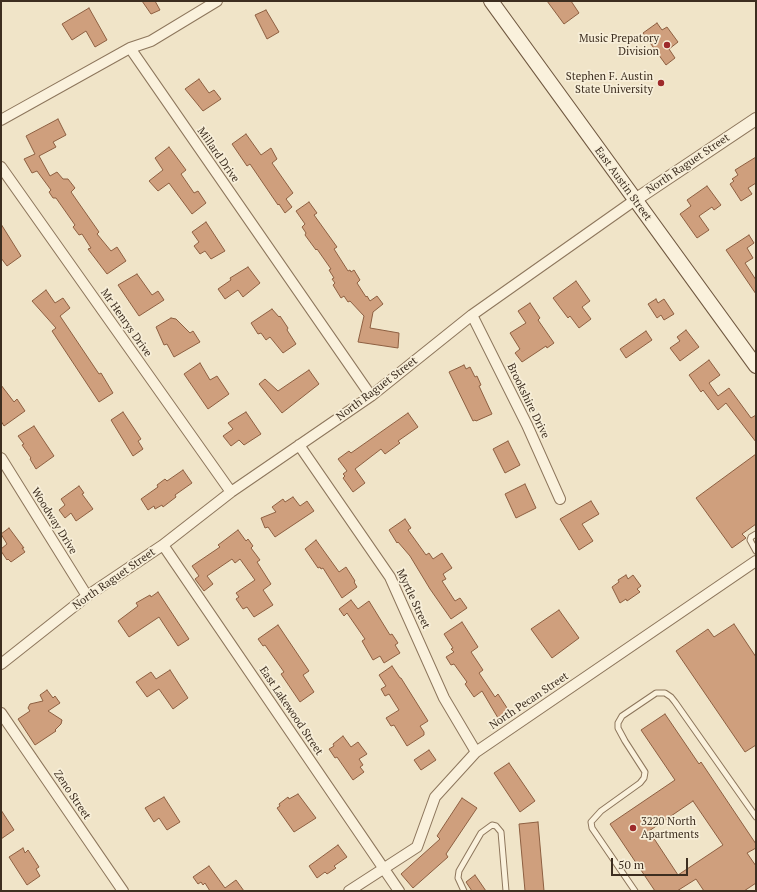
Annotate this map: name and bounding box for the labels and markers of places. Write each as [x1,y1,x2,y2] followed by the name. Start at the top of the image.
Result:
[579,32,659,58] place label: Music Prepatory Division
[662,40,672,50] marker: Music Prepatory Division
[566,70,653,96] place label: Stephen F. Austin State University
[656,78,666,88] marker: Stephen F. Austin State University
[641,815,699,841] place label: 3220 North Apartments
[628,823,638,833] marker: 3220 North Apartments

